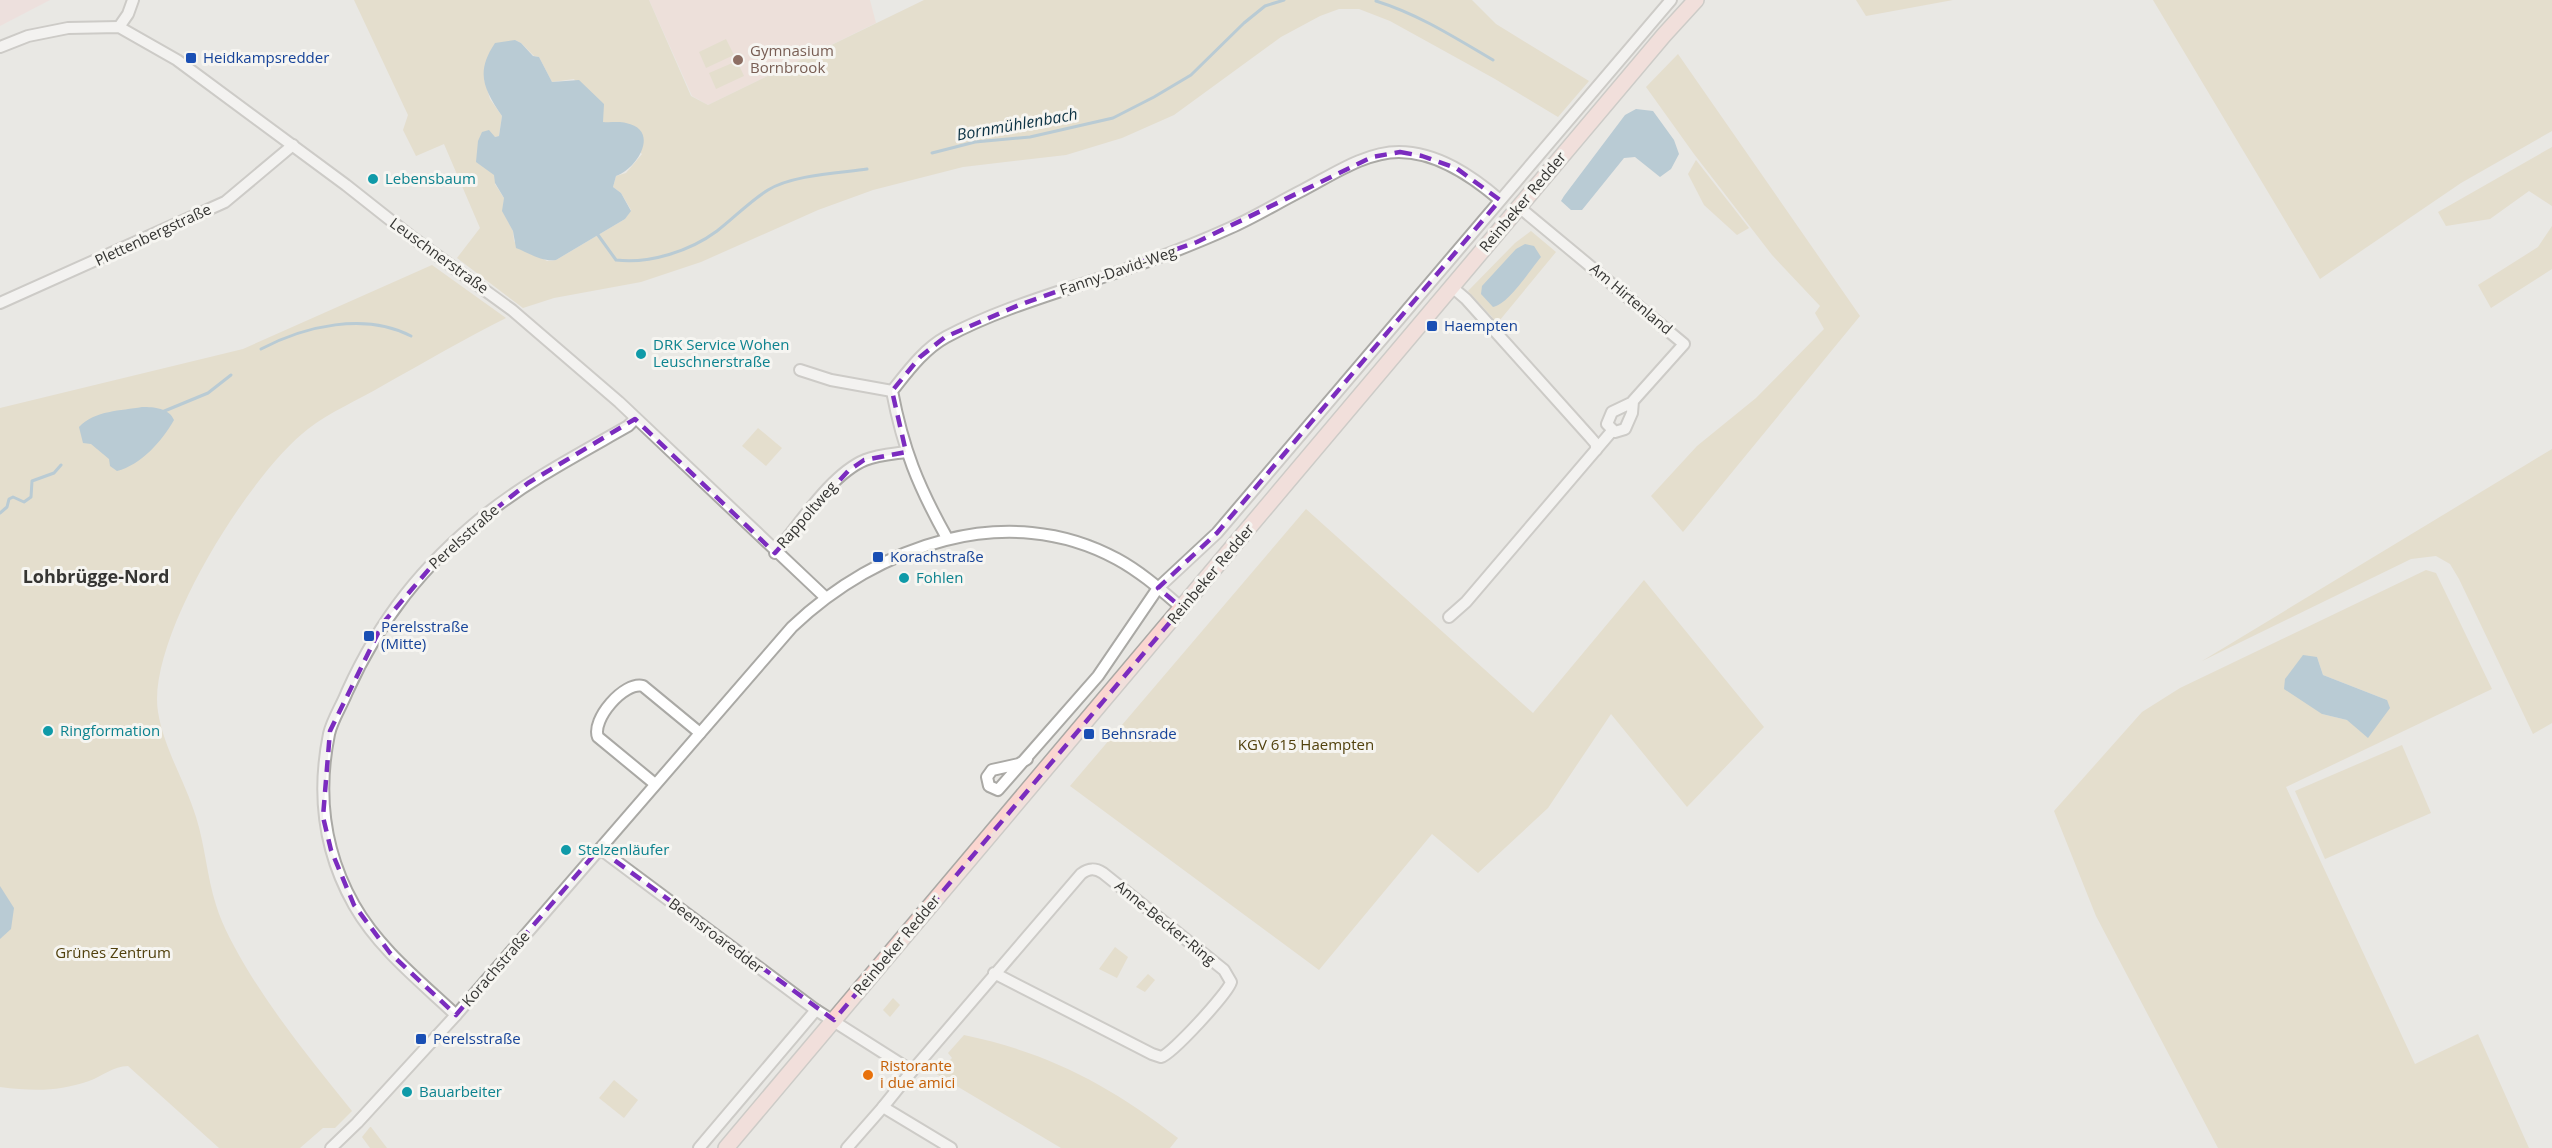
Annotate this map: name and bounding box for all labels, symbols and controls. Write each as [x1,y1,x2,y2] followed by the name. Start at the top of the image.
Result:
[750,40,834,77] place label: Gymnasium Bornbrook
[203,47,329,67] place label: Heidkampsredder
[184,51,198,65] marker: Heidkampsredder
[731,53,745,67] marker: Gymnasium Bornbrook
[955,103,1079,145] water label: Bornmühlenbach
[1474,147,1570,256] street label: Reinbeker Redder
[385,168,476,188] place label: Lebensbaum
[366,172,380,186] marker: Lebensbaum
[91,198,214,270] street label: Plettenbergstraße
[386,213,493,298] street label: Leuschnerstraße
[1057,241,1178,299] street label: Fanny-David-Weg
[1586,258,1677,339] street label: Am Hirtenland
[1444,315,1518,335] place label: Haempten
[1425,319,1439,333] marker: Haempten
[653,334,789,371] place label: DRK Service Wohen Leuschnerstraße
[634,347,648,361] marker: DRK Service Wohen Leuschnerstraße
[772,477,841,552] street label: Rappoltweg
[424,499,503,573] street label: Perelsstraße
[1162,519,1258,628] street label: Reinbeker Redder
[890,546,984,566] place label: Korachstraße
[871,550,885,564] marker: Korachstraße
[23,564,169,588] district label: Lohbrügge-Nord
[916,567,963,587] place label: Fohlen
[897,571,911,585] marker: Fohlen
[381,616,469,653] place label: Perelsstraße (Mitte)
[362,629,376,643] marker: Perelsstraße (Mitte)
[60,720,160,740] place label: Ringformation
[1101,723,1177,743] place label: Behnsrade
[41,724,55,738] marker: Ringformation
[1082,727,1096,741] marker: Behnsrade
[1238,734,1374,754] park label: KGV 615 Haempten
[578,839,669,859] place label: Stelzenläufer
[559,843,573,857] marker: Stelzenläufer
[1111,875,1220,969] street label: Anne-Becker-Ring
[848,890,944,999] street label: Reinbeker Redder
[665,893,768,977] street label: Beensroaredder
[457,926,534,1010] street label: Korachstraße
[55,942,171,962] park label: Grünes Zentrum
[433,1028,521,1048] place label: Perelsstraße
[414,1032,428,1046] marker: Perelsstraße
[880,1055,955,1092] place label: Ristorante i due amici
[861,1068,875,1082] marker: Ristorante i due amici
[419,1081,502,1101] place label: Bauarbeiter
[400,1085,414,1099] marker: Bauarbeiter

